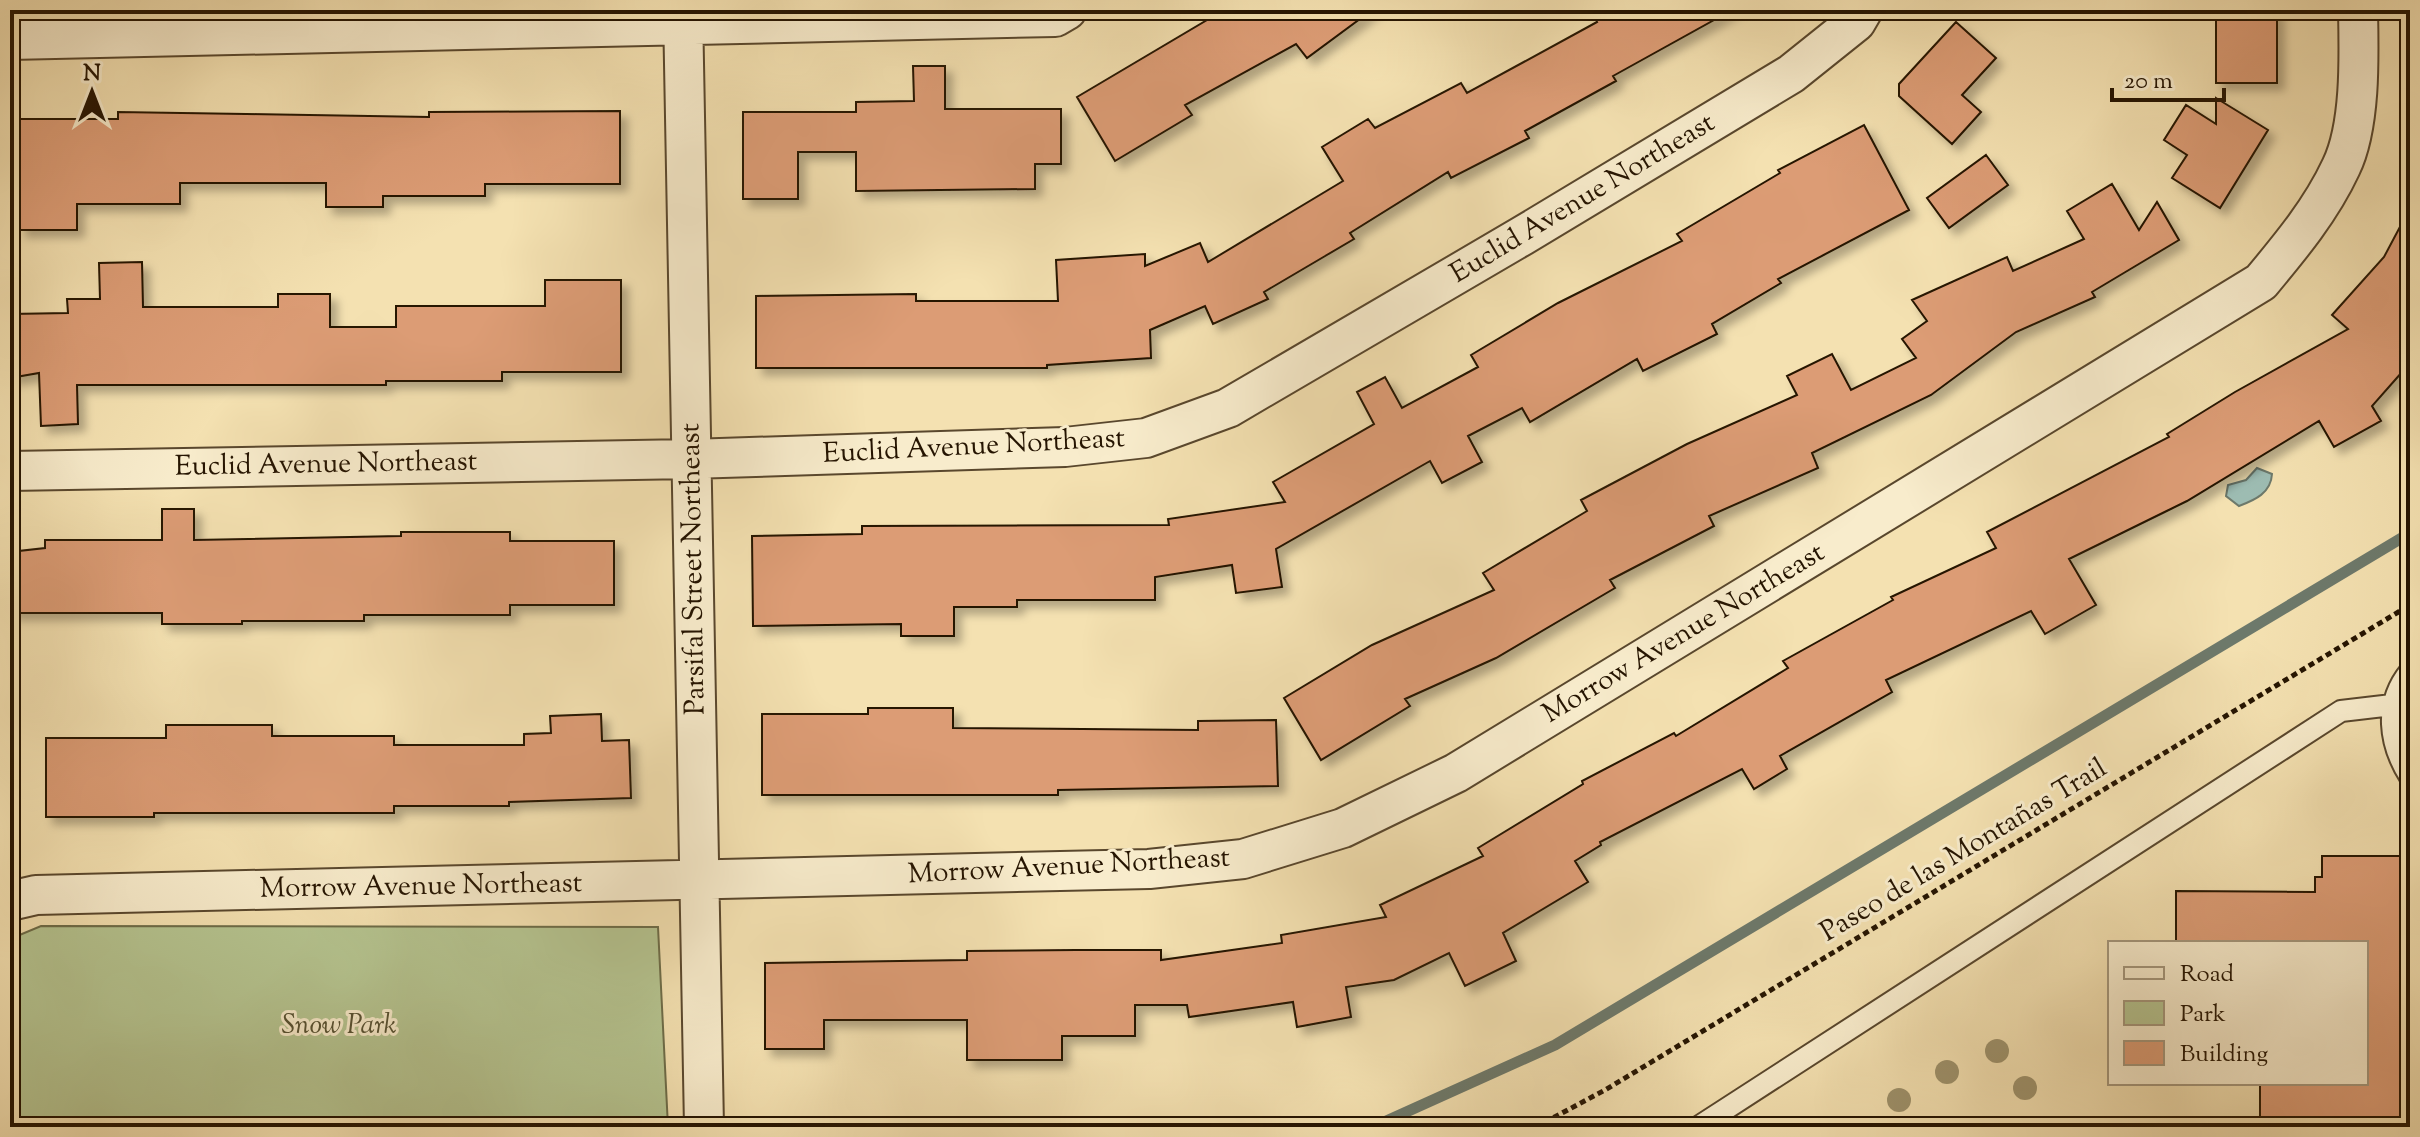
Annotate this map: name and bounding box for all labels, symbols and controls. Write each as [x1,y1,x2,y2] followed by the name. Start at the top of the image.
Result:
[52,52,132,132] north arrow
[2112,52,2224,102] scale bar
[83,59,101,91] text: N
[2124,65,2173,99] text: 20 m
[1443,104,1723,294] street label: Euclid Avenue Northeast
[822,419,1127,475] street label: Euclid Avenue Northeast
[671,422,717,715] street label: Parsifal Street Northeast
[174,442,478,488] street label: Euclid Avenue Northeast
[1535,534,1833,734] street label: Morrow Avenue Northeast
[1813,749,2115,953] street label: Paseo de las Montañas Trail
[907,839,1232,895] street label: Morrow Avenue Northeast
[259,864,583,910] street label: Morrow Avenue Northeast
[2108,941,2368,1085] legend
[2180,958,2234,992] text: Road
[2180,998,2226,1032] text: Park
[282,1006,397,1046] park label: Snow Park
[2180,1038,2269,1072] text: Building

